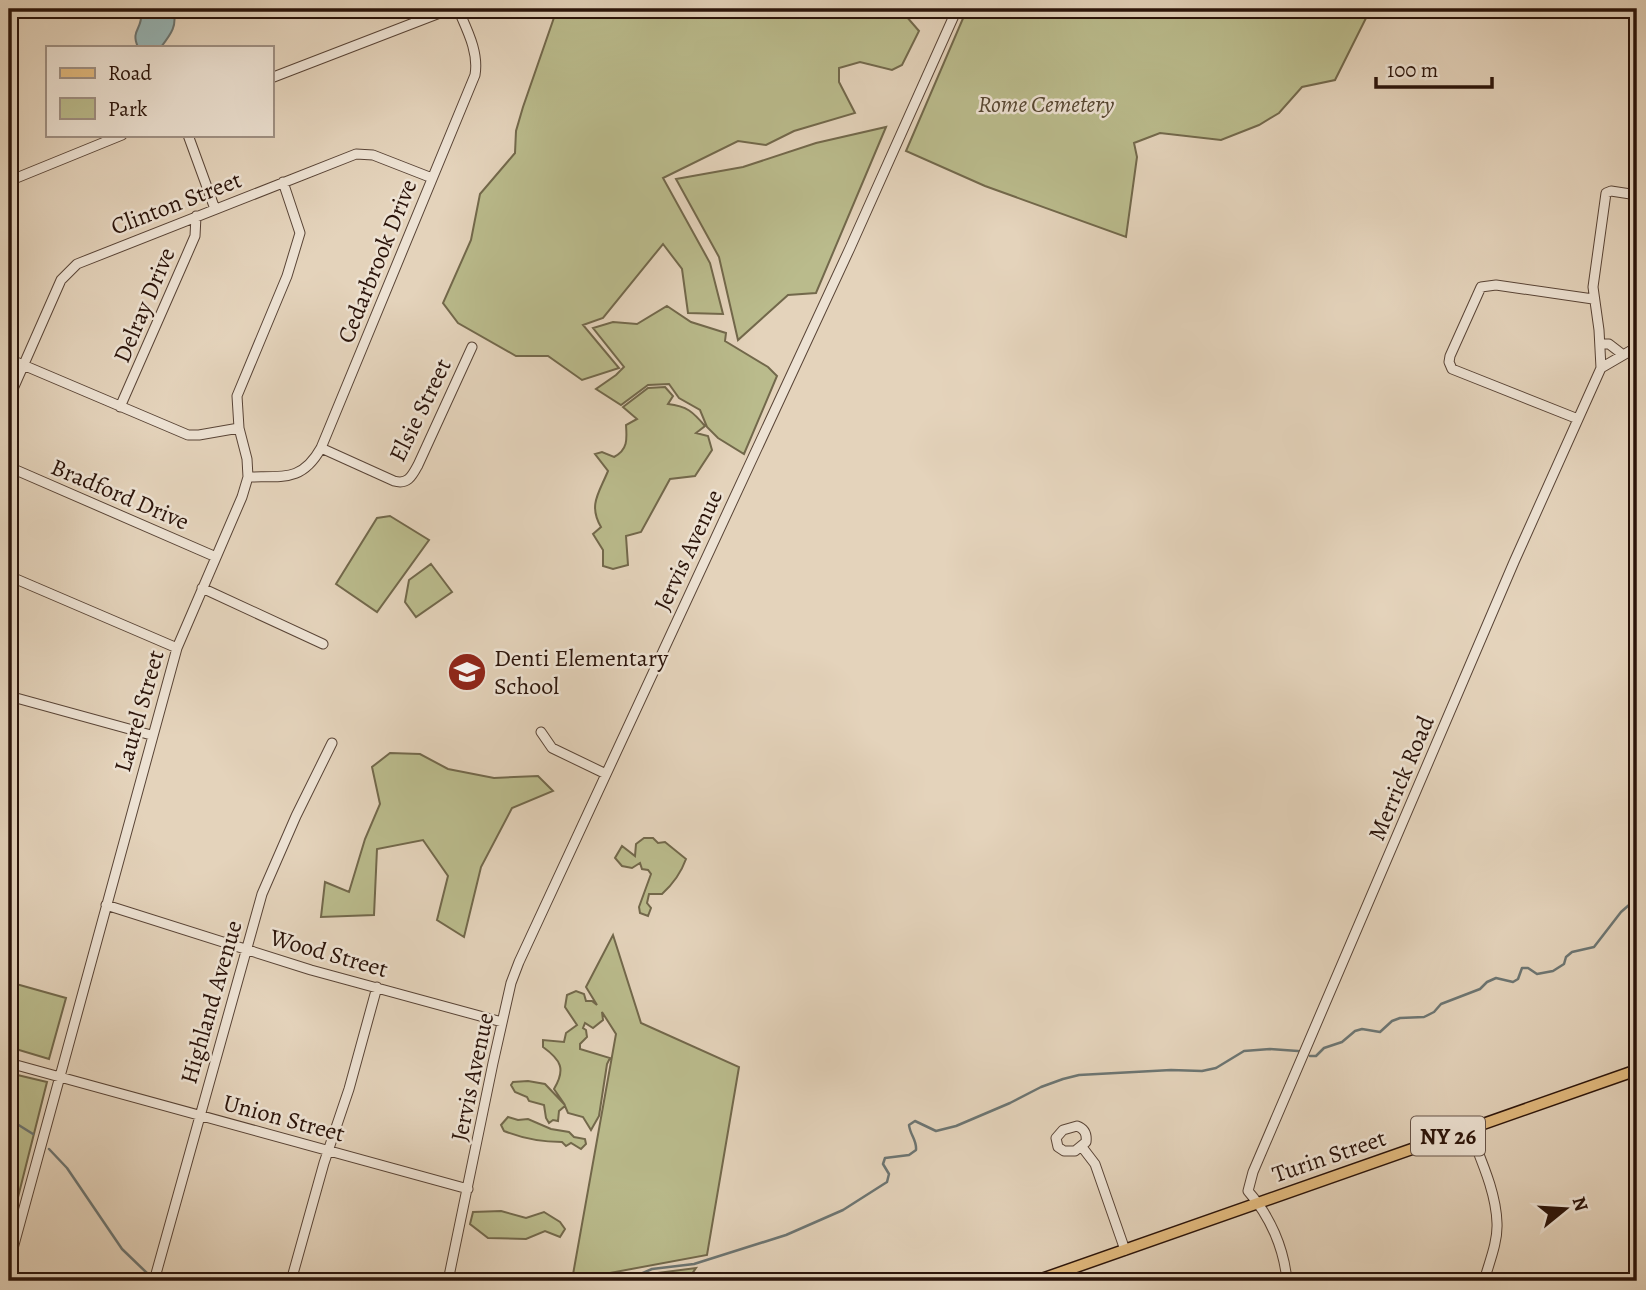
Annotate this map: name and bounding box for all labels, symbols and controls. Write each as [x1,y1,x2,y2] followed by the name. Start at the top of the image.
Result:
[46,46,273,136] legend
[1376,46,1492,90] scale bar
[1387,56,1438,84] text: 100 m
[108,59,152,87] text: Road
[978,88,1115,120] park label: Rome Cemetery
[108,95,148,123] text: Park
[106,163,246,243] street label: Clinton Street
[330,174,424,348] street label: Cedarbrook Drive
[105,242,183,368] street label: Delray Drive
[381,353,459,467] street label: Elsie Street
[46,451,194,537] street label: Bradford Drive
[646,484,730,616] street label: Jervis Avenue
[494,642,669,702] place label: Denti Elementary School
[106,646,172,776] street label: Laurel Street
[446,651,488,693] school or university icon: Denti Elementary School
[1360,711,1442,845] street label: Merrick Road
[172,916,250,1088] street label: Highland Avenue
[265,921,392,985] street label: Wood Street
[443,1010,501,1144] street label: Jervis Avenue
[220,1086,348,1150] street label: Union Street
[1411,1116,1485,1156] road number: NY 26
[1268,1122,1390,1190] street label: Turin Street
[1530,1174,1600,1244] north arrow
[1566,1193,1595,1215] text: N

